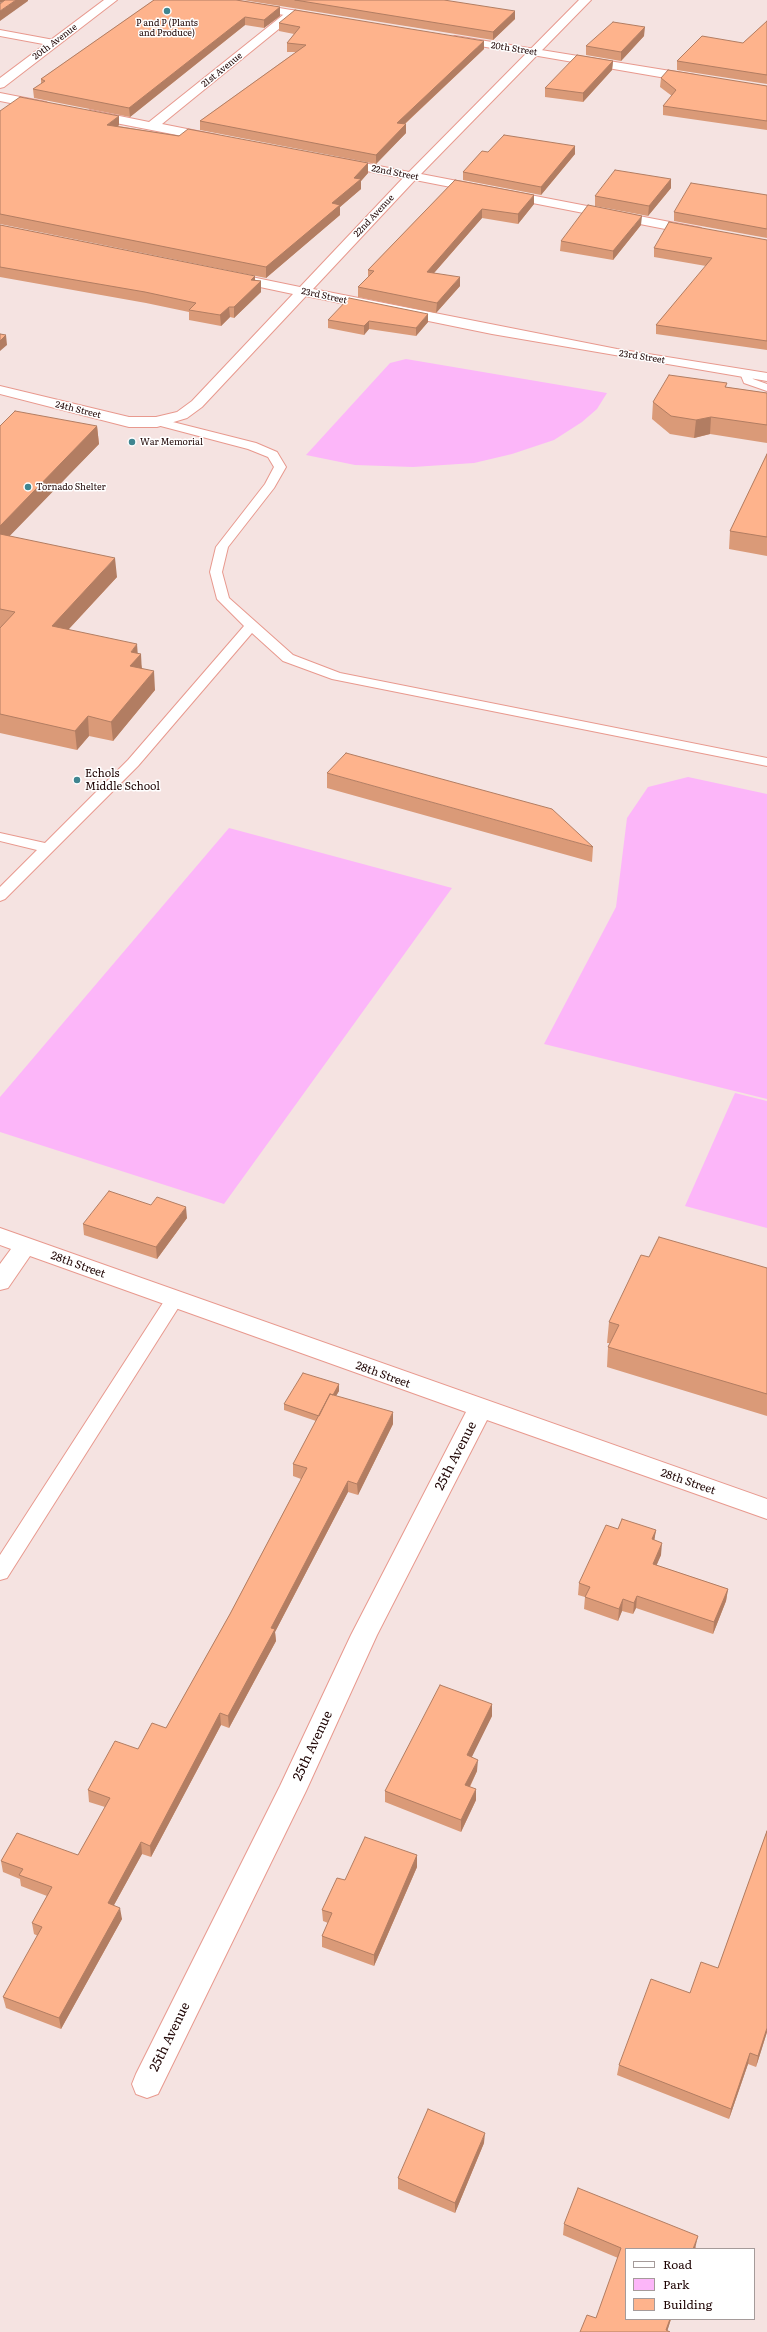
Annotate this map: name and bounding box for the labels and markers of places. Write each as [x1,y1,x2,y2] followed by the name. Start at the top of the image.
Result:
[162,6,172,16] marker: P and P (Plants and Produce)
[136,18,198,39] place label: P and P (Plants and Produce)
[127,437,137,447] marker: War Memorial
[140,437,203,447] place label: War Memorial
[23,482,33,492] marker: Tornado Shelter
[36,482,106,492] place label: Tornado Shelter
[85,767,160,793] place label: Echols Middle School
[72,775,82,785] marker: Echols Middle School

